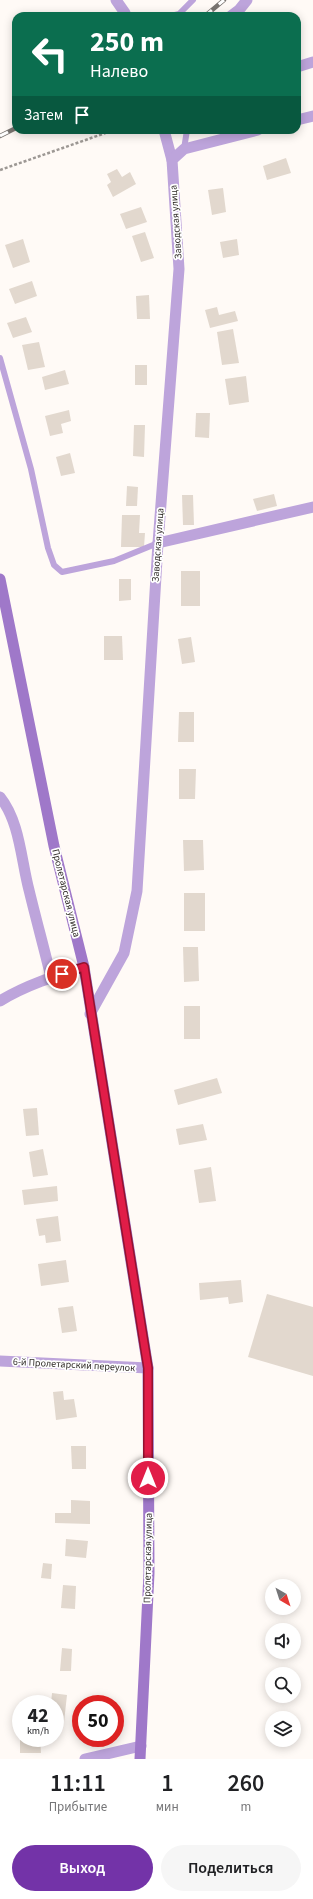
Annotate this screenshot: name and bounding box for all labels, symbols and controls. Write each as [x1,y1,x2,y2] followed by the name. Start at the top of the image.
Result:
[90,22,164,62] text: 250 m
[24,28,76,80] icon: left
[90,59,148,84] text: Налево
[71,104,93,126] icon: arrive
[24,105,63,126] text: Затем
[166,185,186,259] street label: Заводская улица
[148,508,168,582] street label: Заводская улица
[48,847,84,939] street label: Пролетарская улица
[45,957,79,991] pin
[51,963,73,985] icon: arrive
[12,1355,136,1375] street label: 6-й Пролетарский переулок
[127,1457,169,1499] position arrow
[140,1513,156,1603] street label: Пролетарская улица
[265,1579,301,1615] north arrow
[265,1579,301,1747] map controls
[265,1623,301,1659] button: sound
[265,1667,301,1703] button: search
[72,1695,124,1747] speed limit sign: 50
[27,1702,49,1730] text: 42
[265,1711,301,1747] button: layers
[27,1724,49,1738] text: km/h
[50,1766,106,1801] text: 11:11
[161,1766,173,1801] text: 1
[227,1766,264,1801] text: 260
[49,1798,107,1816] text: Прибытие
[156,1798,179,1816] text: мин
[240,1798,251,1816] text: m
[12,1845,153,1891] button: Выход
[161,1845,301,1891] button: Поделиться

